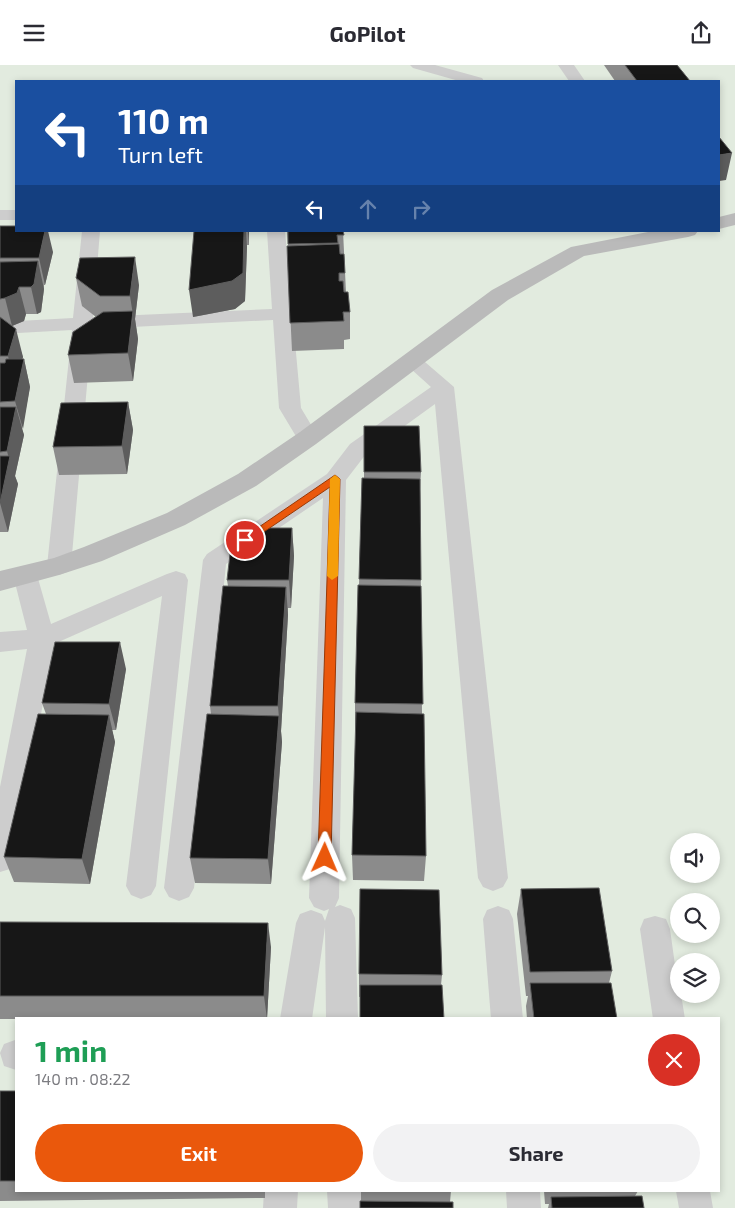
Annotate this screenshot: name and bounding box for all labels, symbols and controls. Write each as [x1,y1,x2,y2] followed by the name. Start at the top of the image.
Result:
[20,19,48,47] icon: menu
[687,19,715,47] icon: share
[329,20,406,46] text: GoPilot
[118,99,209,141] text: 110 m
[35,100,100,165] icon: left
[118,141,203,167] text: Turn left
[301,195,329,223] icon: left
[354,195,382,223] icon: ahead
[407,195,435,223] icon: right
[224,519,266,561] pin
[231,526,259,554] icon: arrive
[298,831,350,883] position arrow
[670,833,720,1003] map controls
[670,833,720,883] button: sound
[670,893,720,943] button: search
[670,953,720,1003] button: layers
[35,1032,107,1068] text: 1 min
[648,1034,700,1086] button: close
[35,1069,130,1088] text: 140 m · 08:22
[35,1124,363,1182] button: Exit
[373,1124,700,1182] button: Share

